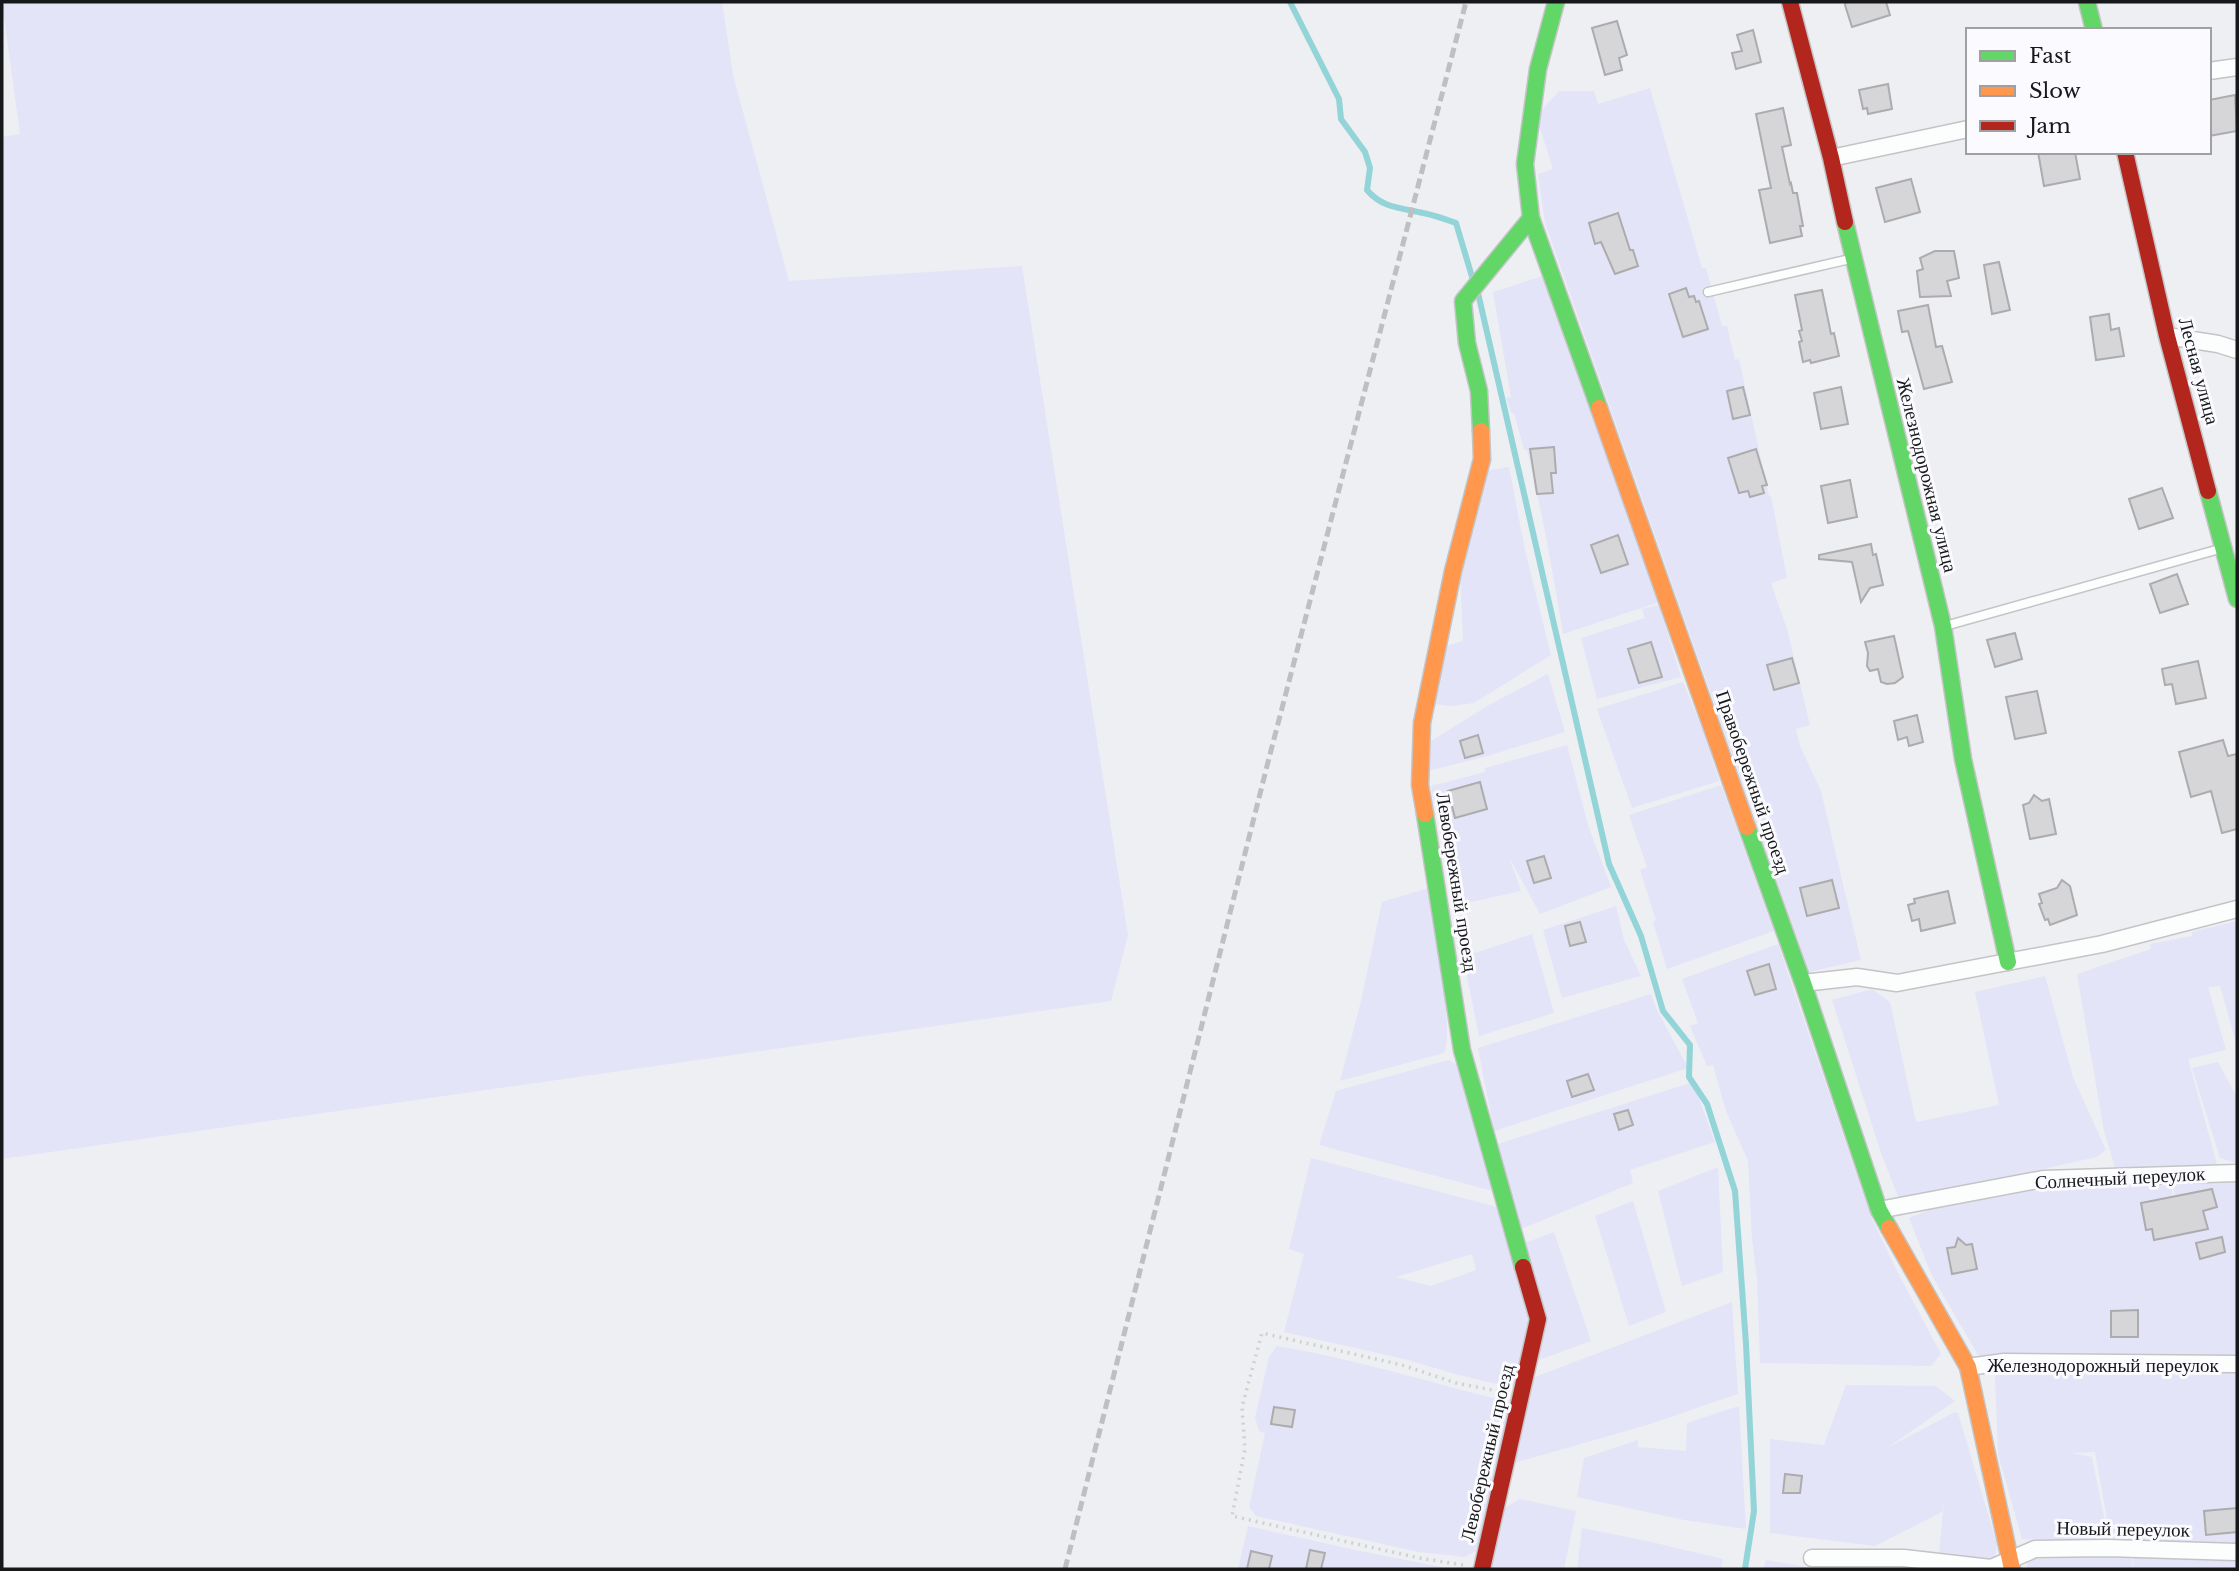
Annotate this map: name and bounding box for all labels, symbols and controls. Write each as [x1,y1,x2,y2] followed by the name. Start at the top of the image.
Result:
[1966,28,2211,154] legend
[2029,43,2071,69] text: Fast
[2029,78,2081,104] text: Slow
[2026,113,2071,139] text: Jam
[2174,315,2224,428] street label: Лесная улица
[1892,375,1962,575] street label: Железнодорожная улица
[1711,687,1795,877] street label: Правобережный проезд
[1431,790,1483,974] street label: Левобережный проезд
[2034,1162,2207,1194] street label: Солнечный переулок
[1987,1354,2220,1377] street label: Железнодорожный переулок
[1455,1361,1519,1544] street label: Левобережный проезд
[2056,1516,2191,1542] street label: Новый переулок

